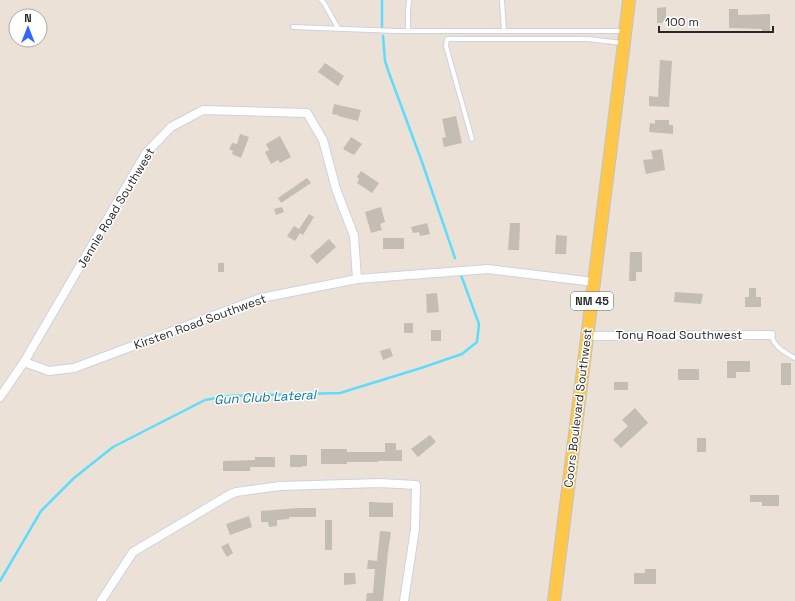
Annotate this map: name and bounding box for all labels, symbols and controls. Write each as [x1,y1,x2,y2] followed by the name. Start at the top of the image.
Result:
[8,8,48,48] north arrow
[659,8,773,34] scale bar
[24,11,32,25] text: N
[665,14,699,30] text: 100 m
[74,145,158,271] street label: Jennie Road Southwest
[132,291,268,353] street label: Kirsten Road Southwest
[571,292,613,310] road number: NM 45
[560,327,596,489] street label: Coors Boulevard Southwest
[616,327,742,343] street label: Tony Road Southwest
[214,386,318,408] water label: Gun Club Lateral

